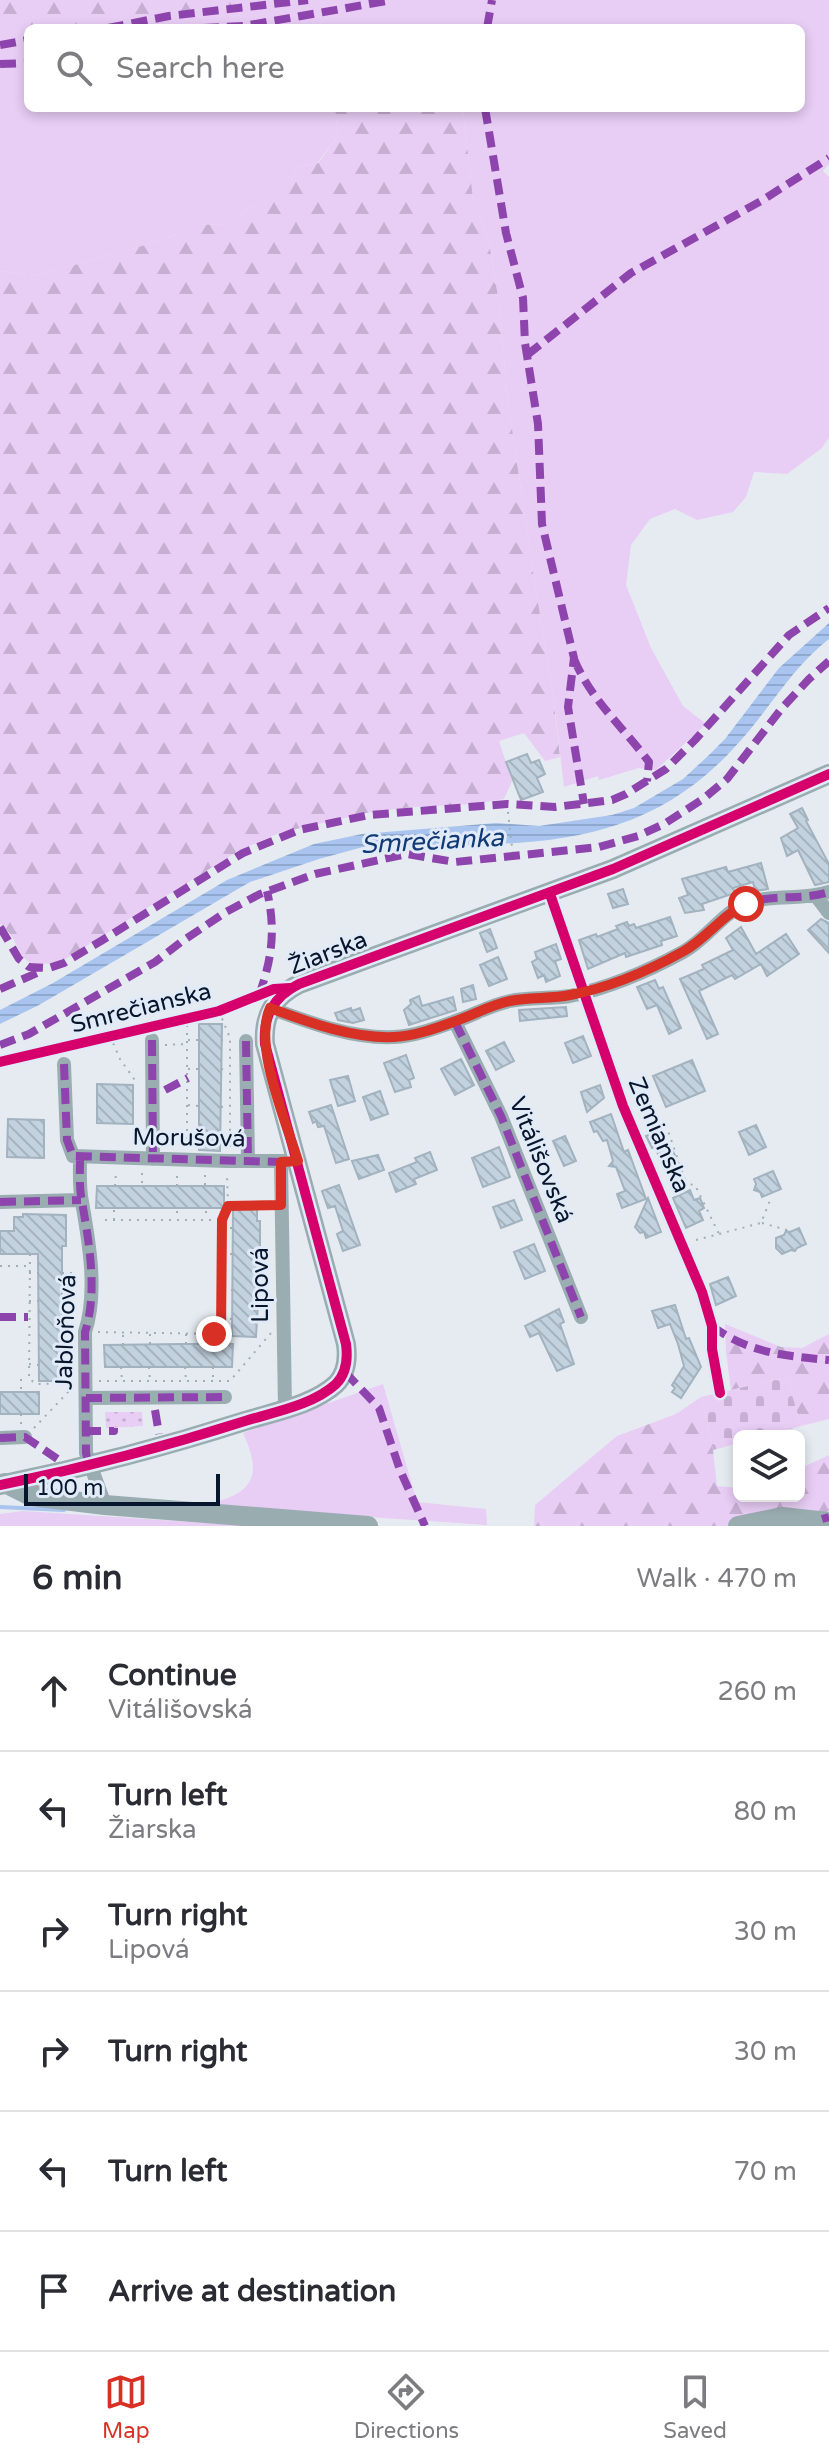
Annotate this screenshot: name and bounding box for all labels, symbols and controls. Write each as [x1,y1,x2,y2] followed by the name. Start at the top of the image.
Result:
[24,24,805,112] search box
[52,46,96,90] icon: search
[116,50,285,87] text: Search here
[360,822,506,860] water label: Smrečianka
[728,886,764,922] route start
[285,925,371,981] street label: Žiarska
[68,977,214,1039] street label: Smrečianska
[622,1073,696,1197] street label: Zemianska
[503,1093,579,1227] street label: Vitálišovská
[132,1123,246,1153] street label: Morušová
[246,1247,275,1323] street label: Lipová
[49,1274,83,1390] street label: Jabloňová
[196,1316,232,1352] route end
[733,1430,805,1502] map controls
[733,1430,805,1502] button: layers
[24,1470,220,1506] scale bar
[36,1475,103,1501] text: 100 m
[32,1558,123,1599] text: 6 min
[637,1563,797,1594] text: Walk · 470 m
[108,1657,237,1694] text: Continue
[32,1669,76,1713] icon: ahead
[717,1676,797,1707] text: 260 m
[108,1694,253,1725] text: Vitálišovská
[108,1777,227,1814] text: Turn left
[32,1789,76,1833] icon: left
[734,1796,797,1827] text: 80 m
[108,1814,197,1845] text: Žiarska
[108,1897,248,1934] text: Turn right
[32,1909,76,1953] icon: right
[734,1916,797,1947] text: 30 m
[108,1934,190,1965] text: Lipová
[32,2029,76,2073] icon: right
[108,2033,248,2070] text: Turn right
[734,2036,797,2067] text: 30 m
[32,2149,76,2193] icon: left
[108,2153,227,2190] text: Turn left
[734,2156,797,2187] text: 70 m
[32,2269,76,2313] icon: arrive
[108,2273,396,2310] text: Arrive at destination
[102,2370,150,2444] tab: Map
[354,2370,459,2444] tab: Directions
[663,2370,727,2444] tab: Saved

